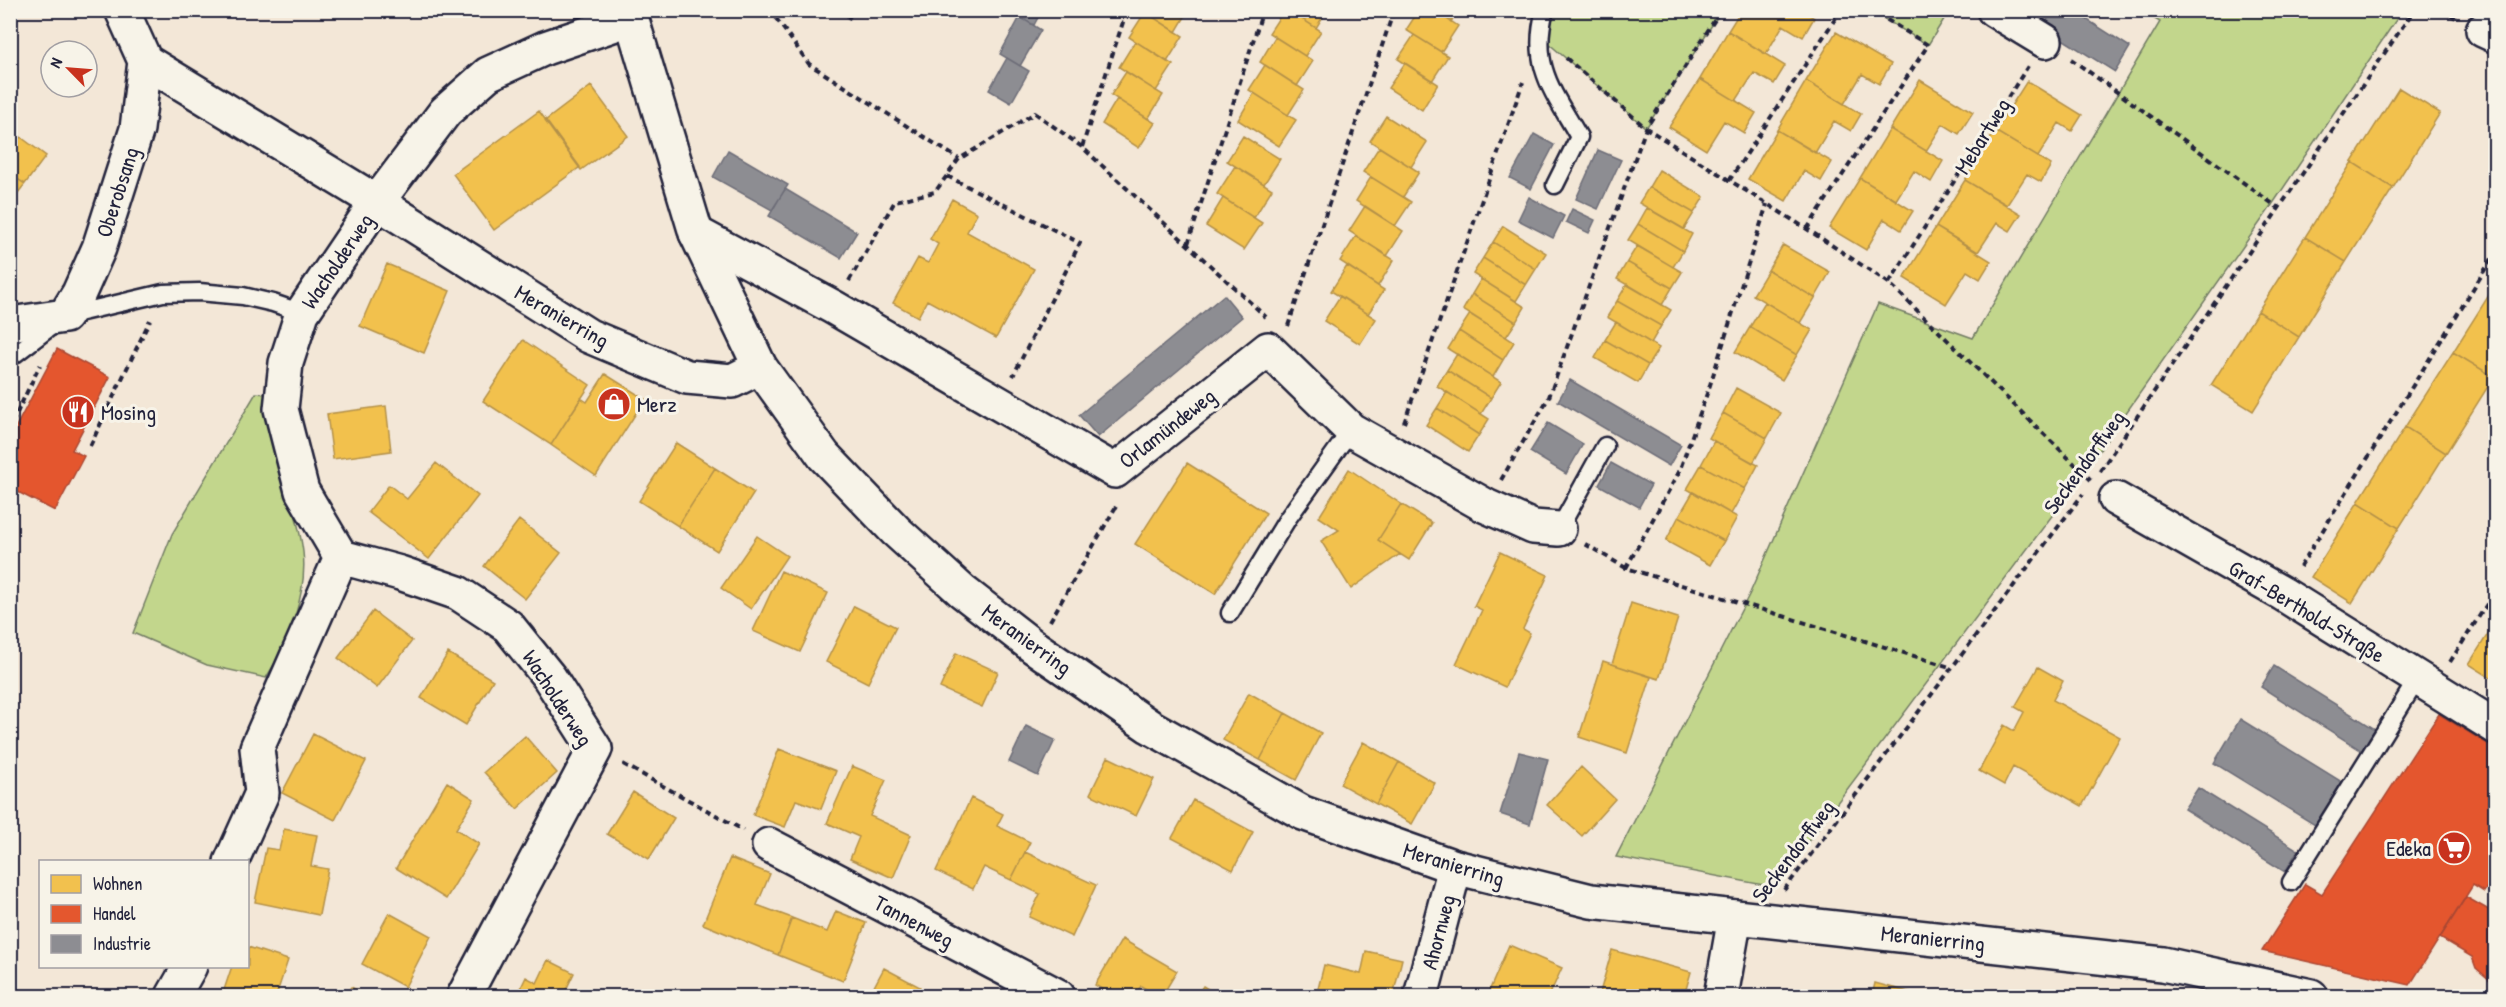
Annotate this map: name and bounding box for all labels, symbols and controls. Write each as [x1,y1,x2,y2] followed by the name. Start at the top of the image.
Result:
[39,39,99,99] north arrow
[44,54,67,71] text: N
[1947,92,2017,180] street label: Mebartweg
[88,143,146,241] street label: Oberobsang
[294,207,380,315] street label: Wacholderweg
[509,277,615,355] street label: Meranierring
[1112,381,1222,475] street label: Orlamündeweg
[596,386,632,422] shop icon: Merz
[637,389,677,419] place label: Merz
[60,394,96,430] restaurant icon: Mosing
[101,397,156,427] place label: Mosing
[2036,404,2132,520] street label: Seckendorffweg
[2223,553,2391,670] street label: Graf-Berthold-Straße
[976,596,1078,682] street label: Meranierring
[516,644,600,752] street label: Wacholderweg
[1744,793,1842,909] street label: Seckendorffweg
[2436,830,2472,866] supermarket icon: Edeka
[2386,833,2431,863] place label: Edeka
[1400,834,1508,894] street label: Meranierring
[39,860,249,968] legend
[93,871,142,896] text: Wohnen
[869,888,959,954] street label: Tannenweg
[1414,891,1462,973] street label: Ahornweg
[93,901,136,926] text: Handel
[1880,918,1986,958] street label: Meranierring
[93,931,151,956] text: Industrie

